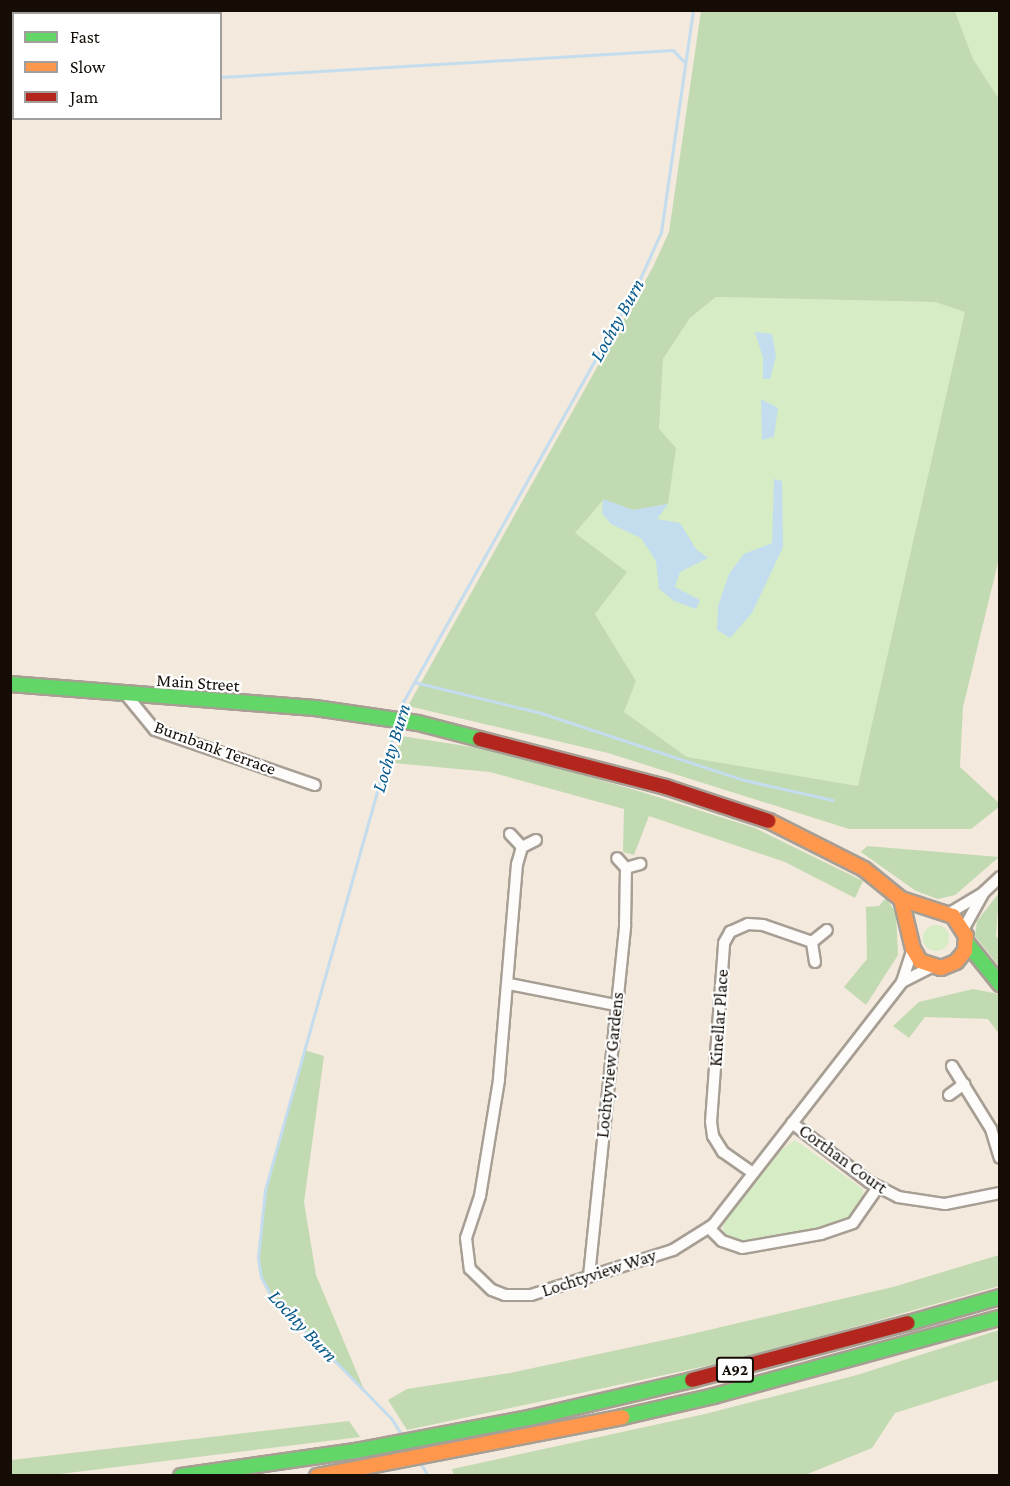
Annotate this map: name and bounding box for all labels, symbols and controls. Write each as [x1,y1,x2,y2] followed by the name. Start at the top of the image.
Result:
[12,12,222,120] legend
[70,27,100,47] text: Fast
[70,57,105,77] text: Slow
[70,87,98,107] text: Jam
[584,274,650,366] water label: Lochty Burn
[156,669,240,697] street label: Main Street
[366,701,416,795] water label: Lochty Burn
[151,716,279,780] street label: Burnbank Terrace
[705,969,733,1067] street label: Kinellar Place
[592,991,628,1139] street label: Lochtyview Gardens
[794,1120,892,1198] street label: Corthan Court
[539,1244,659,1302] street label: Lochtyview Way
[263,1285,343,1367] water label: Lochty Burn
[716,1357,754,1383] road number: A92

